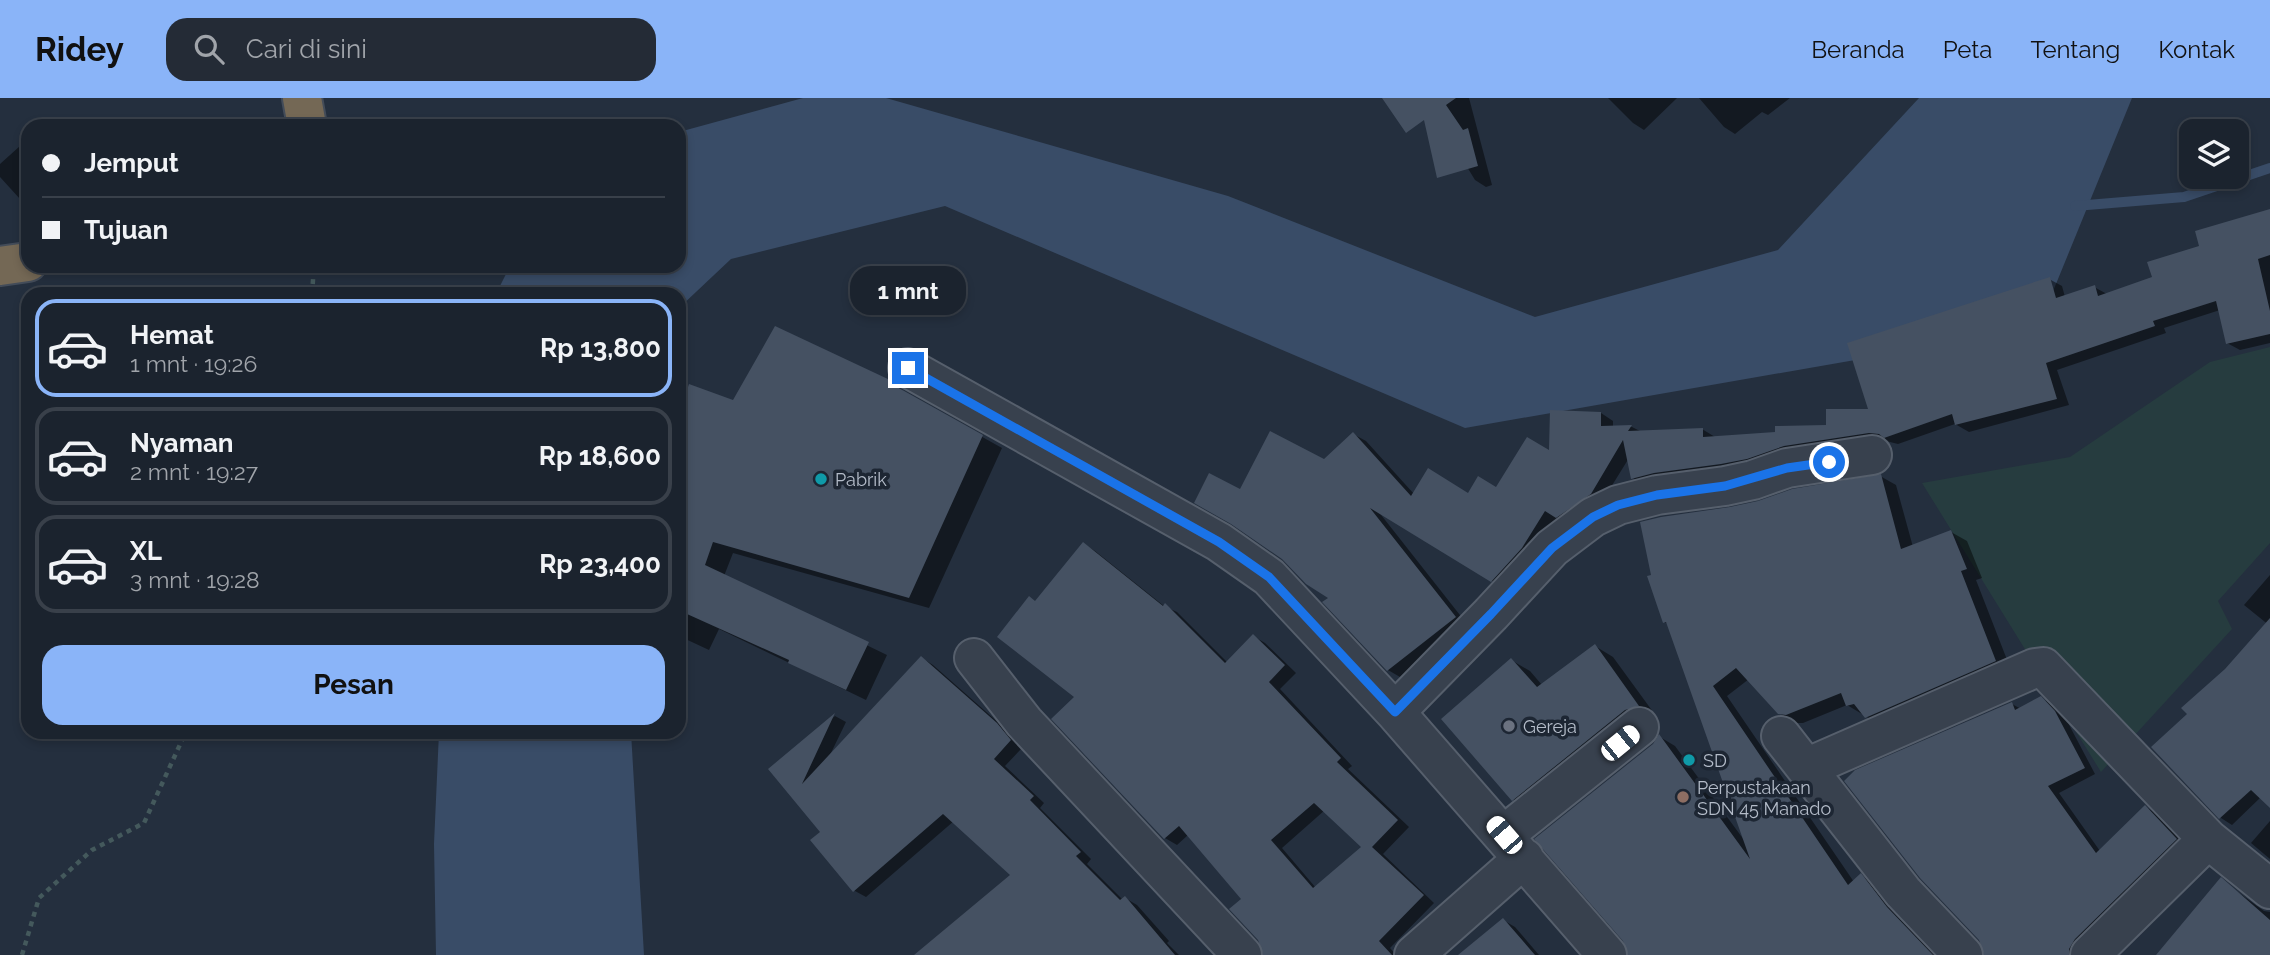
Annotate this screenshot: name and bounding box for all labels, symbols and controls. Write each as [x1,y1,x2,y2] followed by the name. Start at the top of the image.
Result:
[166,18,656,81] search box
[35,30,124,69] text: Ridey
[190,30,228,68] icon: search
[246,34,367,64] text: Cari di sini
[1811,35,1905,64] text: Beranda
[1943,35,1992,64] text: Peta
[2030,35,2120,64] text: Tentang
[2158,35,2235,64] text: Kontak
[2179,119,2249,189] map controls
[2179,119,2249,189] button: layers
[84,148,179,178] text: Jemput
[84,215,168,245] text: Tujuan
[850,266,966,316] callout: 1 mnt
[878,277,938,304] text: 1 mnt
[46,317,109,380] icon: car
[130,320,214,350] text: Hemat
[540,333,661,363] text: Rp 13,800
[130,350,257,377] text: 1 mnt · 19:26
[892,352,924,384] route end
[46,425,109,488] icon: car
[130,428,234,458] text: Nyaman
[539,441,661,471] text: Rp 18,600
[1813,446,1845,478] route start
[130,458,258,485] text: 2 mnt · 19:27
[835,469,887,490] place label: Pabrik
[813,471,829,487] marker: Pabrik
[46,533,109,596] icon: car
[130,536,162,566] text: XL
[539,549,661,579] text: Rp 23,400
[130,566,260,593] text: 3 mnt · 19:28
[42,645,665,725] button: Pesan
[1523,716,1577,737] place label: Gereja
[1501,718,1517,734] marker: Gereja
[1598,722,1643,764] car
[1703,750,1727,771] place label: SD
[1681,752,1697,768] marker: SD
[1697,777,1832,819] place label: Perpustakaan SDN 45 Manado
[1675,789,1691,805] marker: Perpustakaan SDN 45 Manado
[1483,812,1526,858] car

